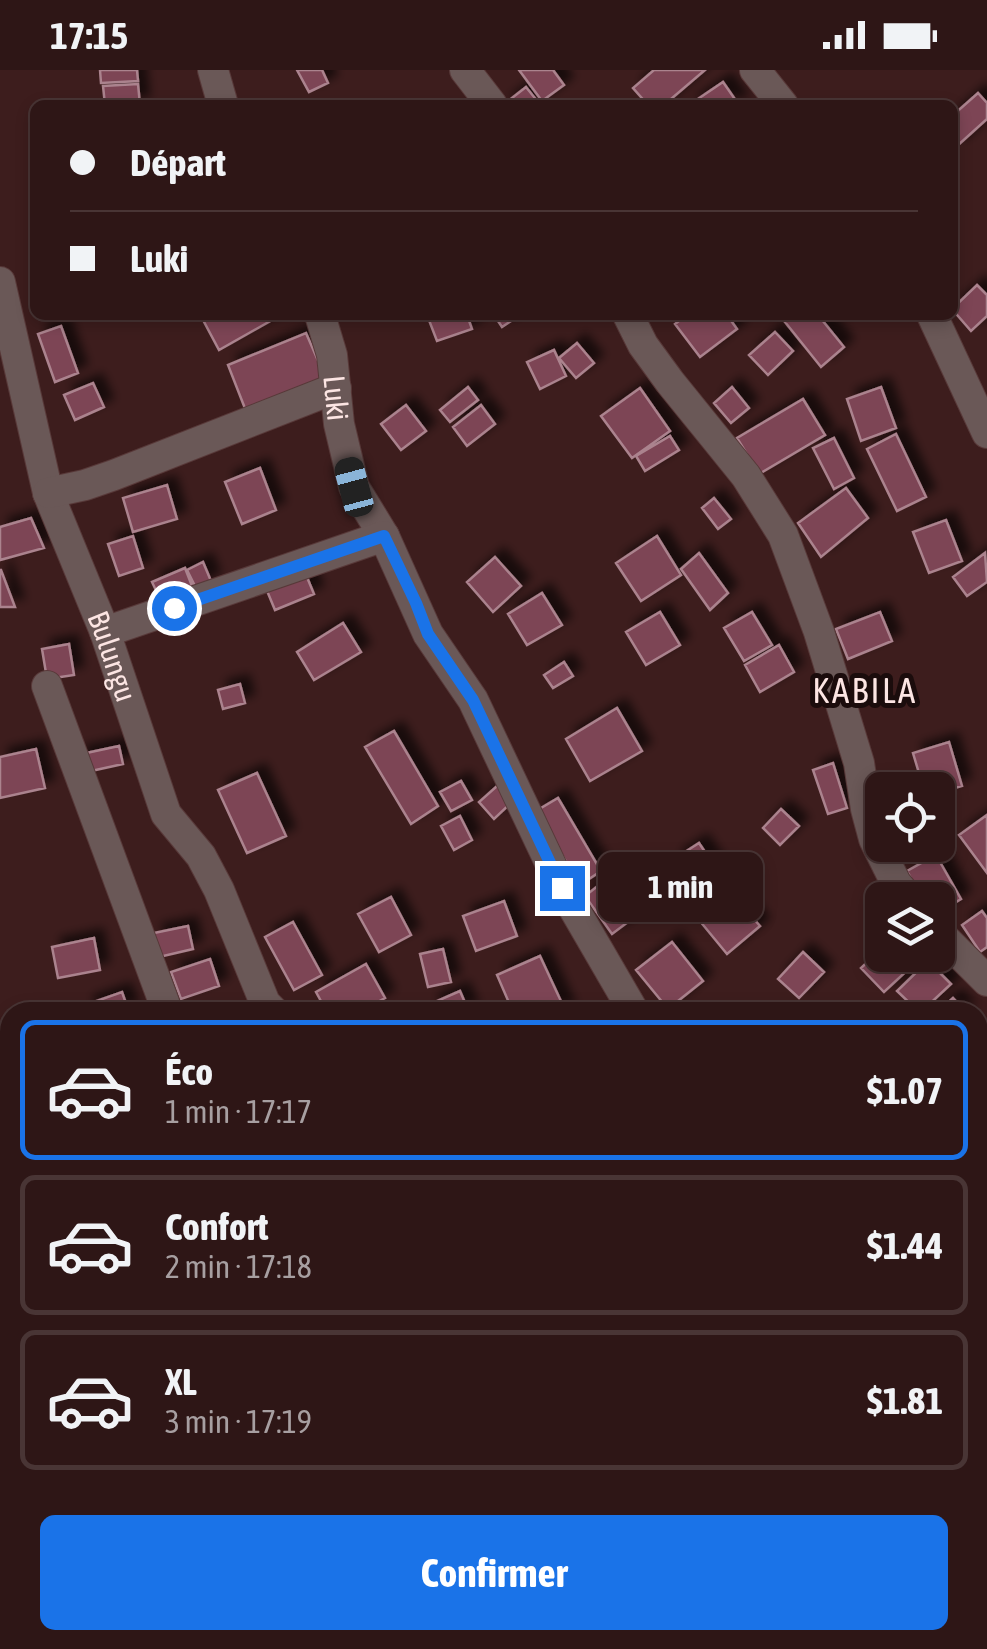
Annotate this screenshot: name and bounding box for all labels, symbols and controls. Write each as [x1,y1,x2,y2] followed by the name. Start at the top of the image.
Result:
[50,14,128,57] text: 17:15
[130,141,226,184] text: Départ
[130,237,188,280] text: Luki
[317,374,356,422] street label: Luki
[332,454,376,520] car
[152,586,197,631] route start
[81,606,144,706] street label: Bulungu
[812,670,918,710] district label: KABILA
[865,772,955,972] map controls
[865,772,955,862] button: locate
[597,853,762,923] callout: 1 min
[540,866,585,911] route end
[648,868,713,905] text: 1 min
[865,882,955,972] button: layers
[45,1045,135,1135] icon: car
[165,1050,213,1093] text: Éco
[867,1069,943,1112] text: $1.07
[165,1093,312,1130] text: 1 min · 17:17
[45,1200,135,1290] icon: car
[165,1205,269,1248] text: Confort
[867,1224,943,1267] text: $1.44
[165,1248,312,1285] text: 2 min · 17:18
[45,1355,135,1445] icon: car
[165,1360,197,1403] text: XL
[867,1379,943,1422] text: $1.81
[165,1403,312,1440] text: 3 min · 17:19
[40,1515,948,1630] button: Confirmer

